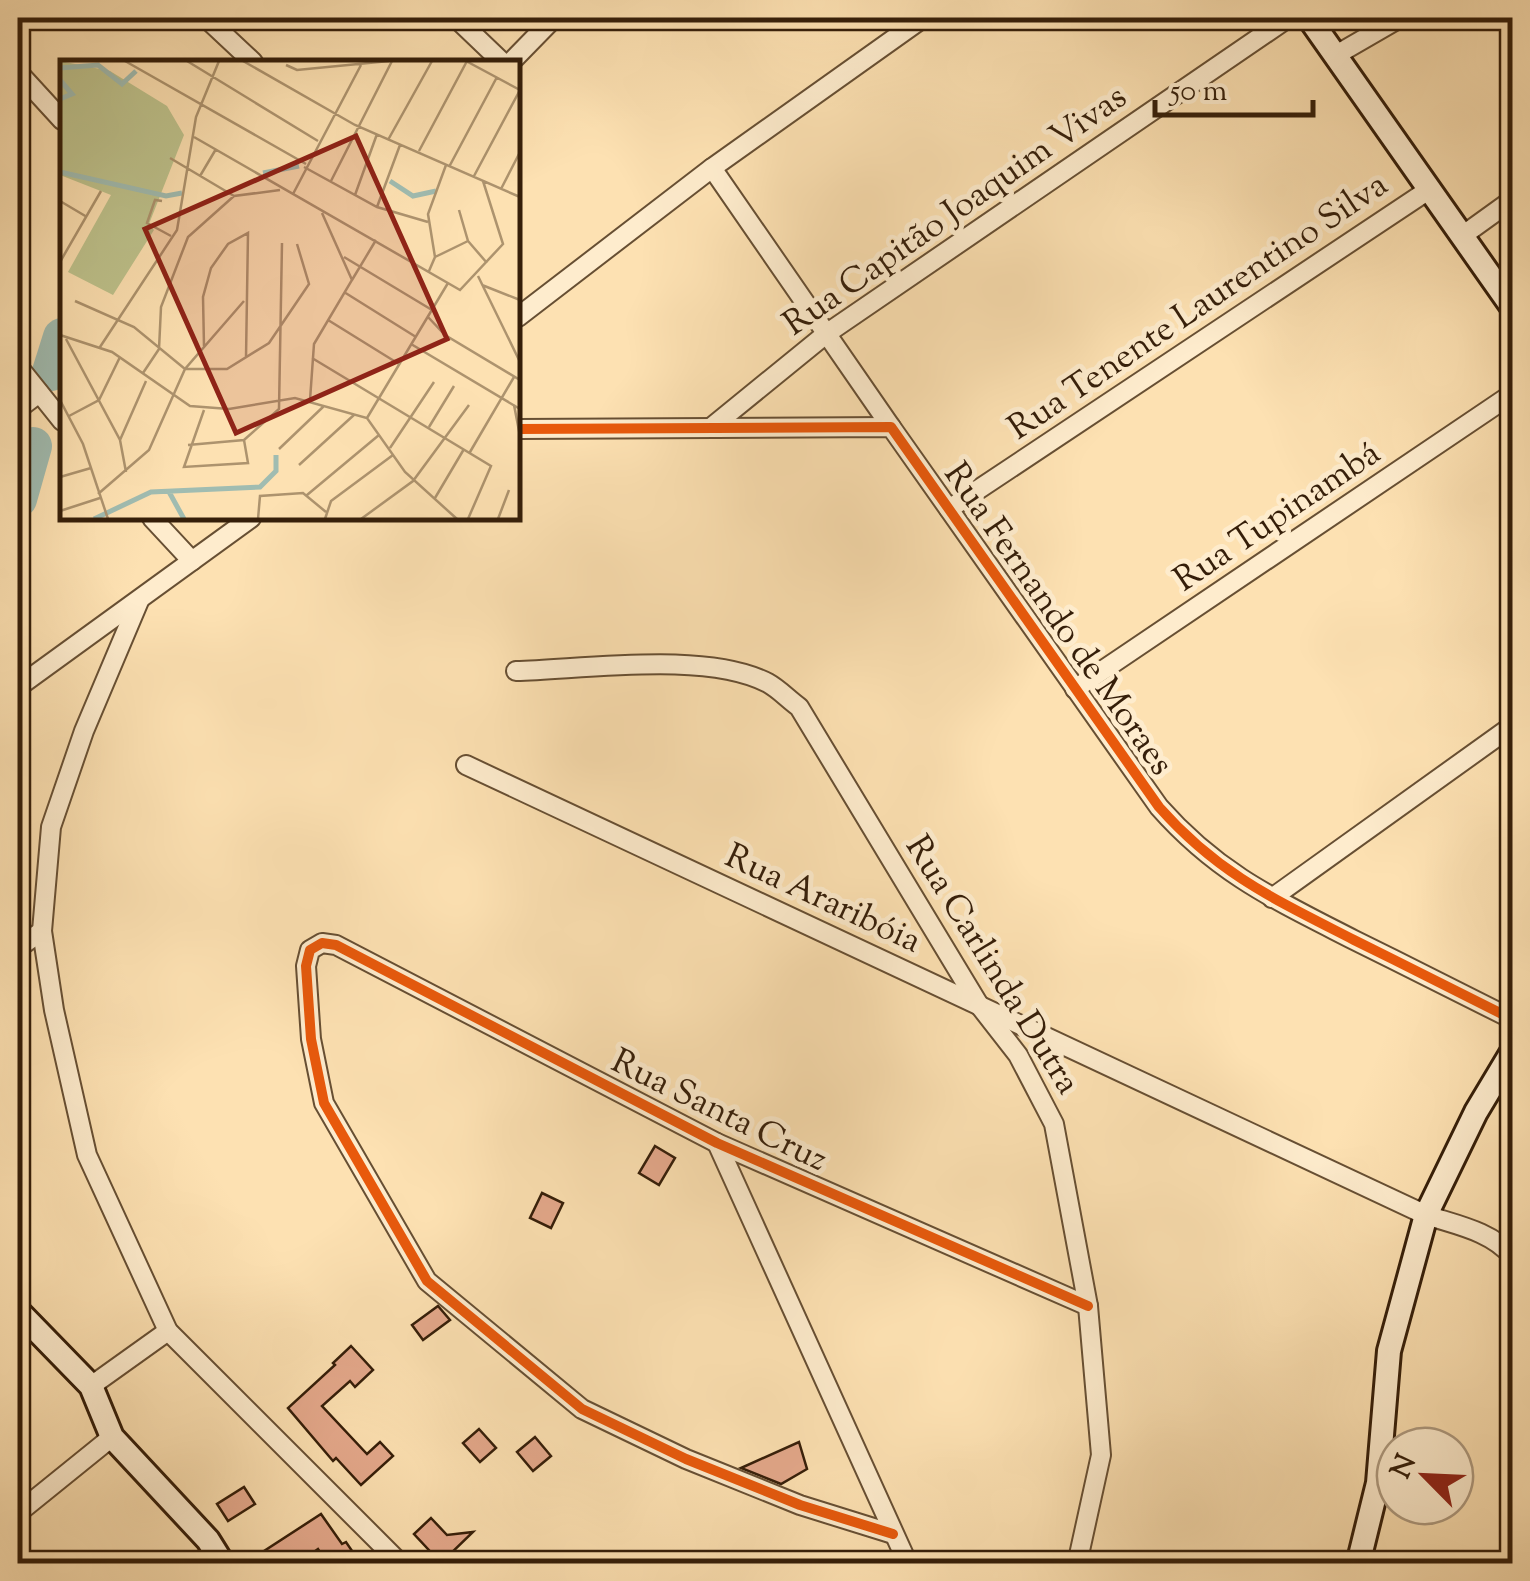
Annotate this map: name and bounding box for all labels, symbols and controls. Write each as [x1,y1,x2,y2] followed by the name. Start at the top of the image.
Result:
[1155,55,1312,117] scale bar
[60,60,520,520] inset map
[1168,71,1228,114] text: 50 m
[774,74,1138,350] street label: Rua Capitão Joaquim Vivas
[999,161,1399,454] street label: Rua Tenente Laurentino Silva
[1164,430,1392,606] street label: Rua Tupinambá
[930,453,1185,787] street label: Rua Fernando de Moraes
[891,827,1091,1105] street label: Rua Carlinda Dutra
[716,832,929,968] street label: Rua Araribóia
[602,1038,835,1187] street label: Rua Santa Cruz
[1375,1426,1475,1526] north arrow
[1382,1449,1428,1485] text: N

